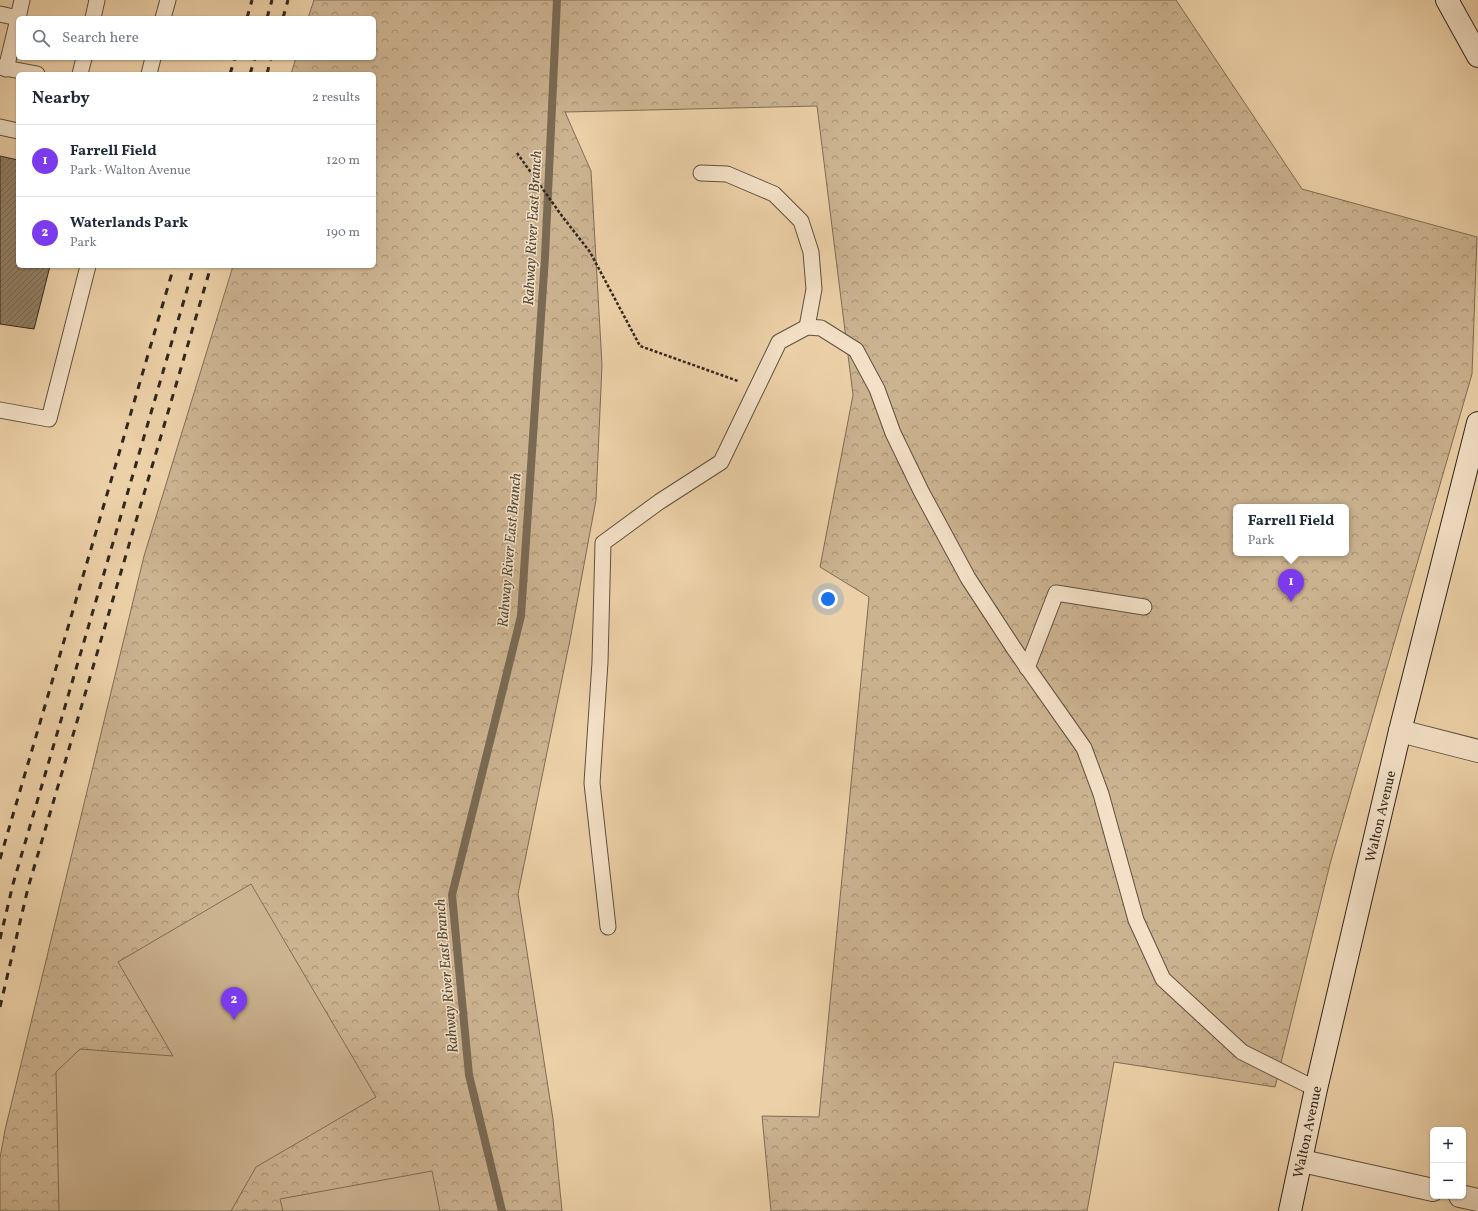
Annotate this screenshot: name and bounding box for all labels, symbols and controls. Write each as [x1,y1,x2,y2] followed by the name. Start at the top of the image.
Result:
[16,16,376,60] search box
[30,27,52,49] icon: search
[62,28,139,49] text: Search here
[32,87,90,110] text: Nearby
[312,89,360,107] text: 2 results
[70,141,157,162] text: Farrell Field
[519,150,548,306] water label: Rahway River East Branch
[42,152,48,170] text: 1
[326,152,360,170] text: 120 m
[70,162,191,180] text: Park · Walton Avenue
[70,213,188,234] text: Waterlands Park
[42,224,48,242] text: 2
[326,224,360,242] text: 190 m
[70,234,97,252] text: Park
[493,472,528,628] water label: Rahway River East Branch
[1233,504,1349,556] popup
[1248,511,1334,532] text: Farrell Field
[1248,532,1274,550] text: Park
[1278,569,1304,602] pin: 1
[818,589,838,609] your location
[1362,768,1401,864] street label: Walton Avenue
[430,898,465,1054] water label: Rahway River East Branch
[221,987,247,1020] pin: 2
[1289,1084,1327,1180] street label: Walton Avenue
[1430,1127,1466,1199] map controls
[1430,1127,1466,1163] button: +
[1430,1163,1466,1199] button: −

